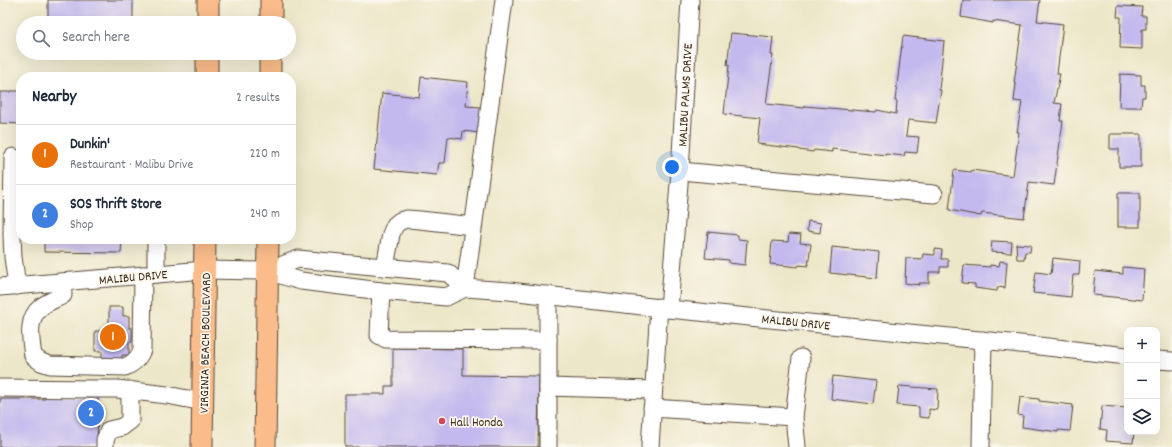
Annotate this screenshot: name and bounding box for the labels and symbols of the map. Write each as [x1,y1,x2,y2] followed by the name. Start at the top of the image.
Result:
[674,43,699,147] street label: MALIBU PALMS DRIVE
[662,157,682,177] your location
[98,266,168,291] street label: MALIBU DRIVE
[196,272,217,413] street label: VIRGINIA BEACH BOULEVARD
[761,310,831,337] street label: MALIBU DRIVE
[100,322,126,352] pin: 1
[78,398,104,428] pin: 2
[450,414,503,433] place label: Hall Honda
[437,416,447,426] marker: Hall Honda

